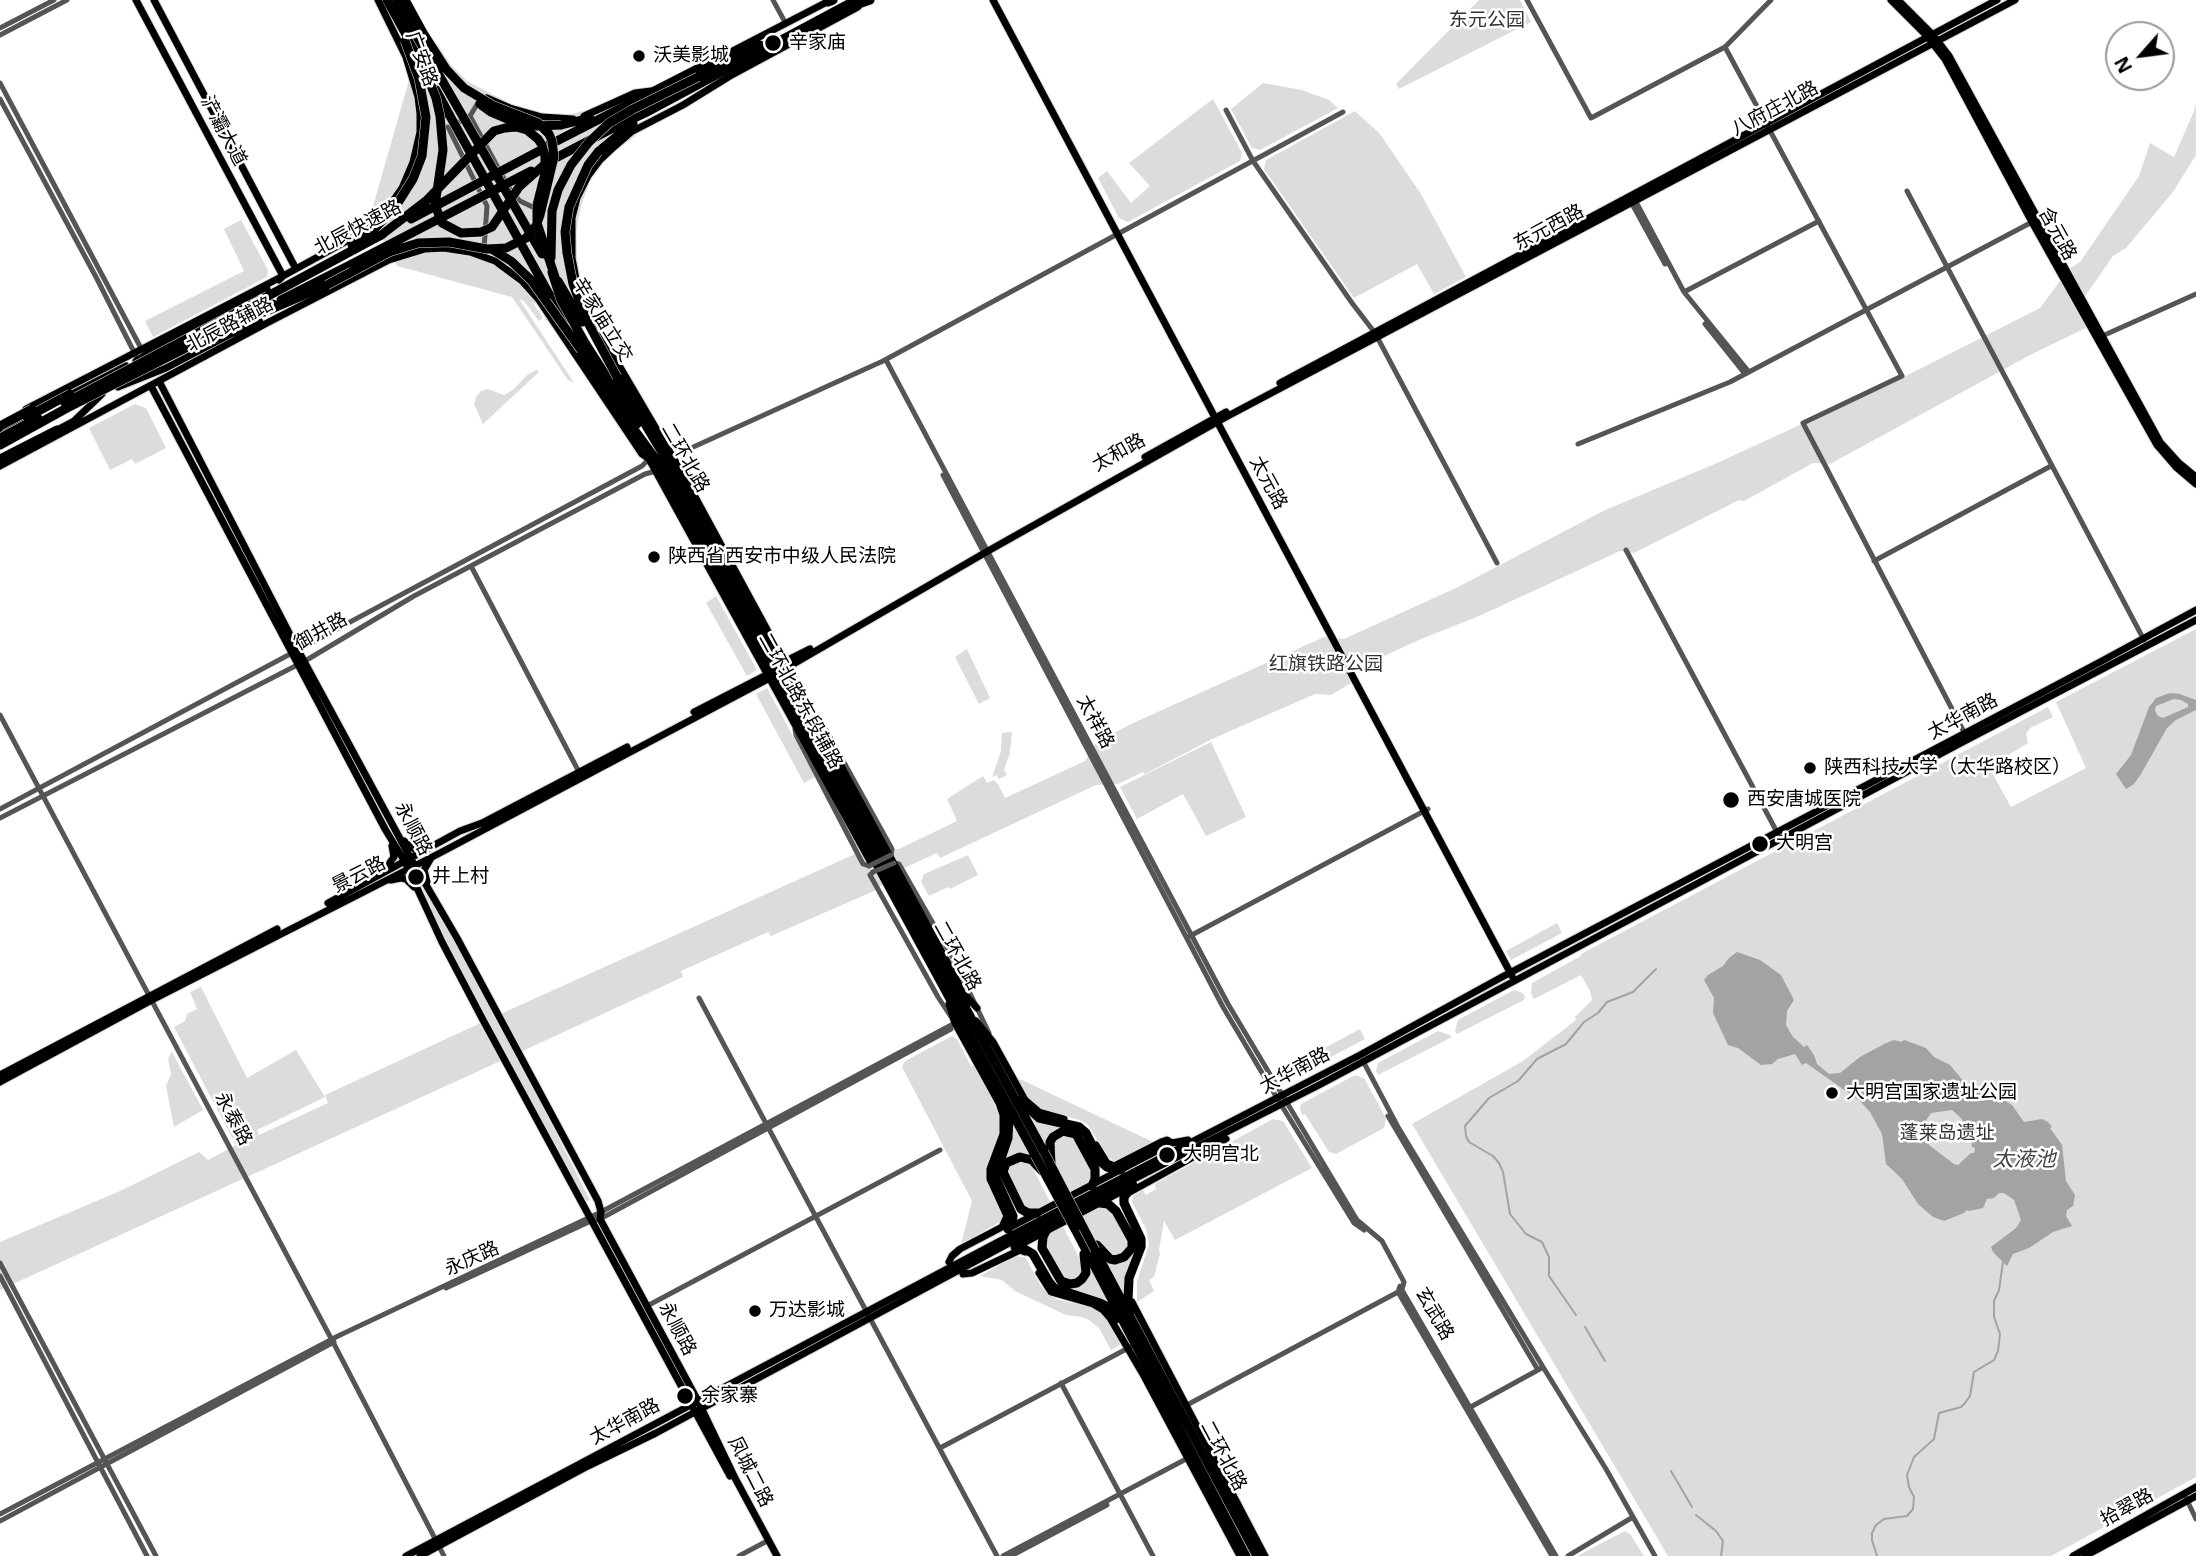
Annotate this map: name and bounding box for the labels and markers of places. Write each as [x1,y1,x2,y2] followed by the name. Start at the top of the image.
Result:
[789,32,846,54] place label: 辛家庙
[763,33,783,53] marker: 辛家庙
[653,45,729,67] place label: 沃美影城
[631,48,647,64] marker: 沃美影城
[668,546,896,568] place label: 陕西省西安市中级人民法院
[646,549,662,565] marker: 陕西省西安市中级人民法院
[1824,757,2071,779] place label: 陕西科技大学（太华路校区）
[1802,760,1818,776] marker: 陕西科技大学（太华路校区）
[1747,789,1861,811] place label: 西安唐城医院
[1721,790,1741,810] marker: 西安唐城医院
[1776,833,1833,855] place label: 大明宫
[1750,834,1770,854] marker: 大明宫
[432,866,489,888] place label: 井上村
[406,867,426,887] marker: 井上村
[1846,1082,2017,1104] place label: 大明宫国家遗址公园
[1824,1085,1840,1101] marker: 大明宫国家遗址公园
[1183,1144,1259,1166] place label: 大明宫北
[1157,1145,1177,1165] marker: 大明宫北
[769,1300,845,1322] place label: 万达影城
[747,1303,763,1319] marker: 万达影城
[701,1385,758,1407] place label: 余家寨
[675,1386,695,1406] marker: 余家寨

